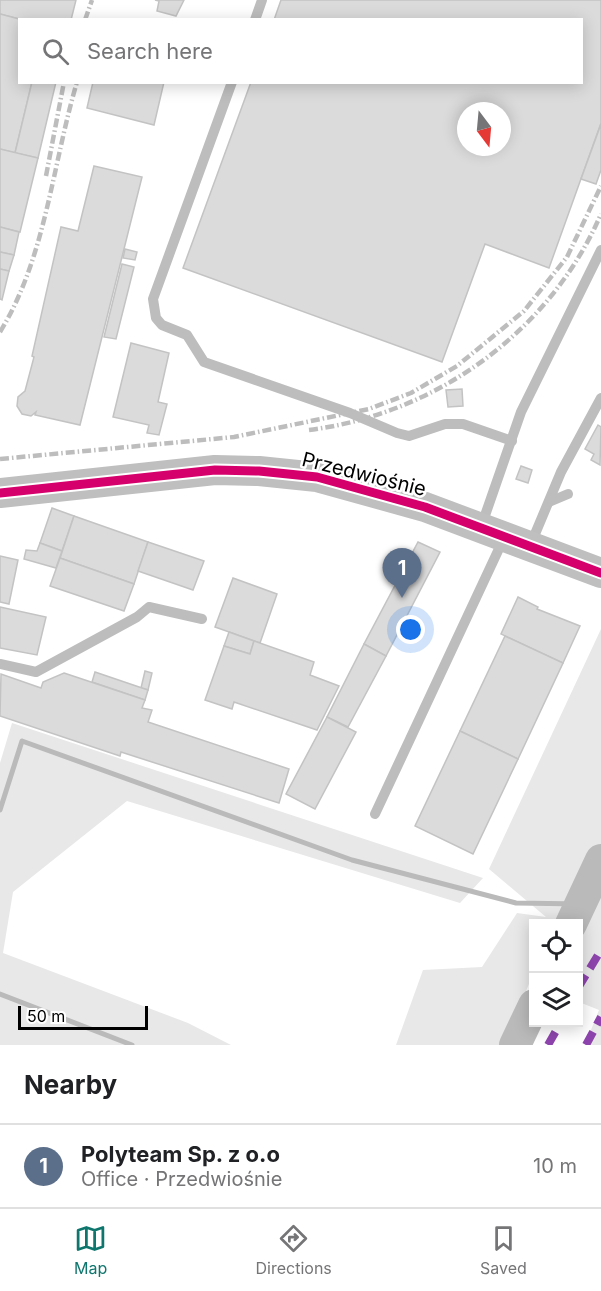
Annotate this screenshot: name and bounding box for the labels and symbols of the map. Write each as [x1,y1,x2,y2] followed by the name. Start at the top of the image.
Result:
[457,102,511,156] north arrow
[299,447,429,501] street label: Przedwiośnie
[382,548,422,598] pin: 1
[396,615,425,644] your location
[18,1003,148,1030] scale bar

